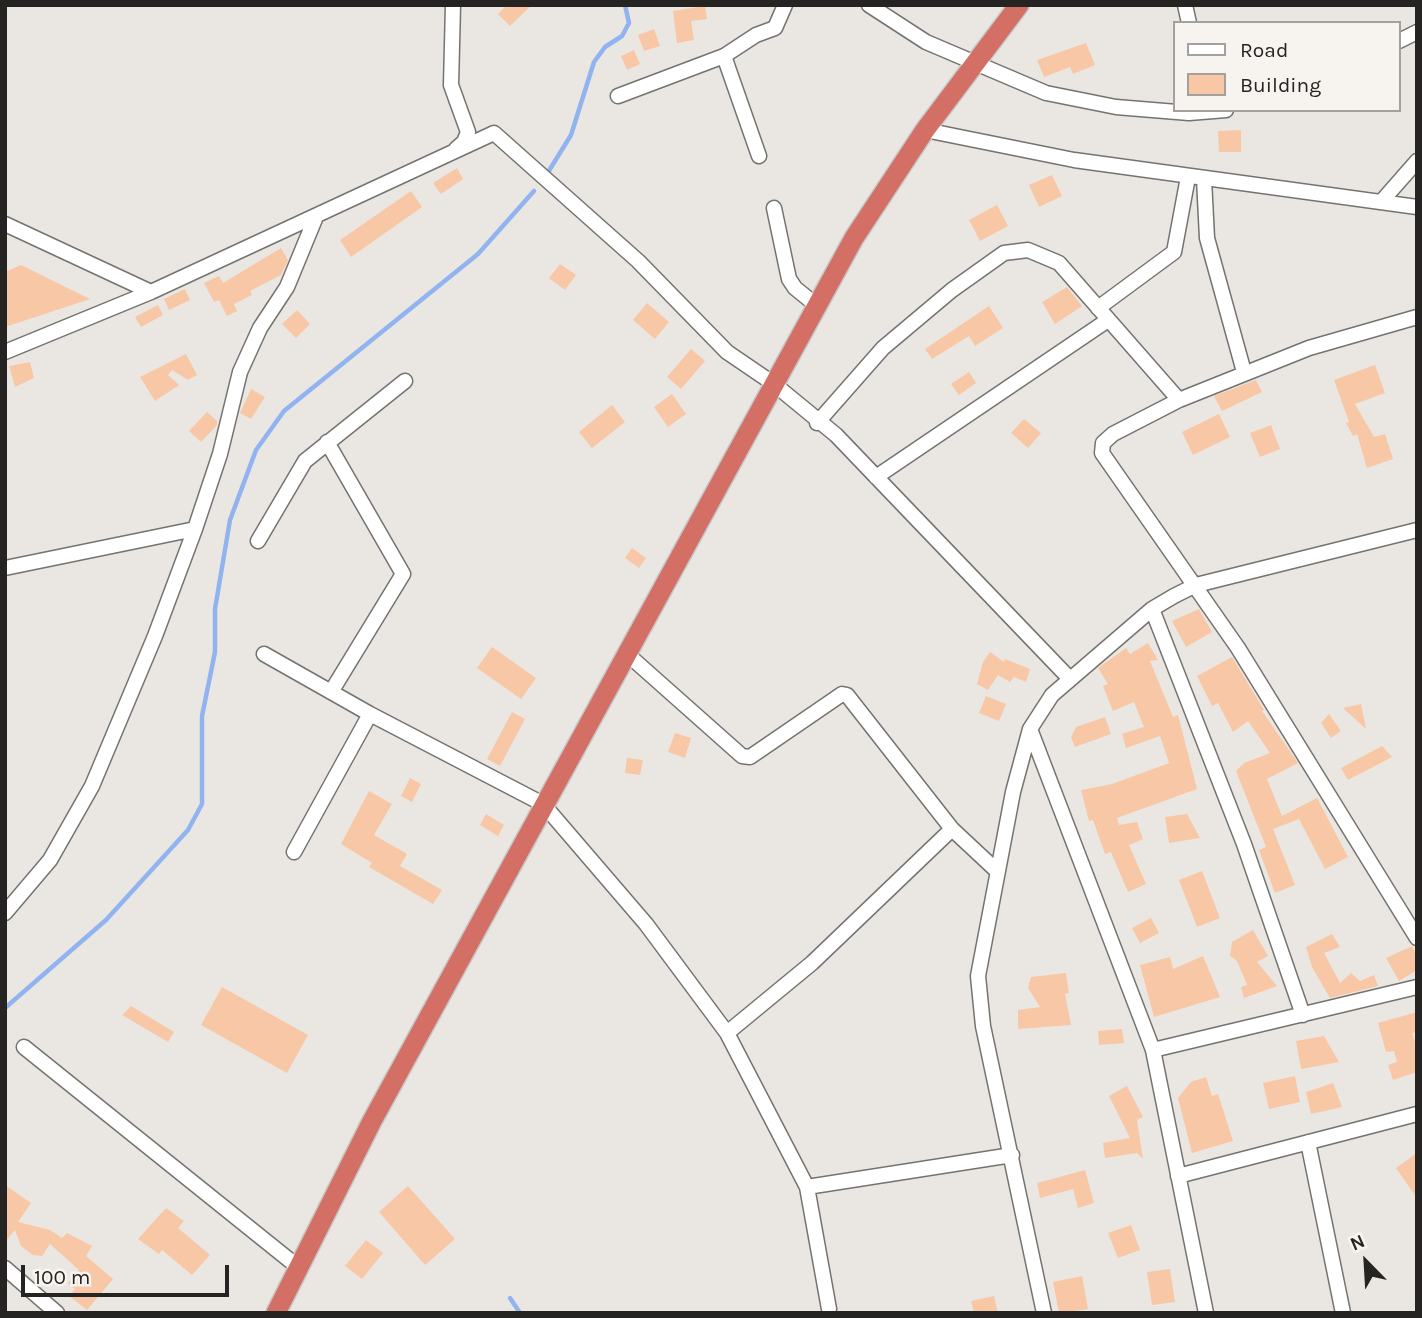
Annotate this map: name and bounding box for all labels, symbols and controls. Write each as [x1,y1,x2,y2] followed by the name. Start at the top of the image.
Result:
[1174,21,1401,112] legend
[1240,38,1288,62] text: Road
[1240,73,1321,97] text: Building
[1331,1227,1401,1297] north arrow
[1347,1230,1368,1256] text: N
[24,1252,233,1296] scale bar
[34,1265,91,1289] text: 100 m

